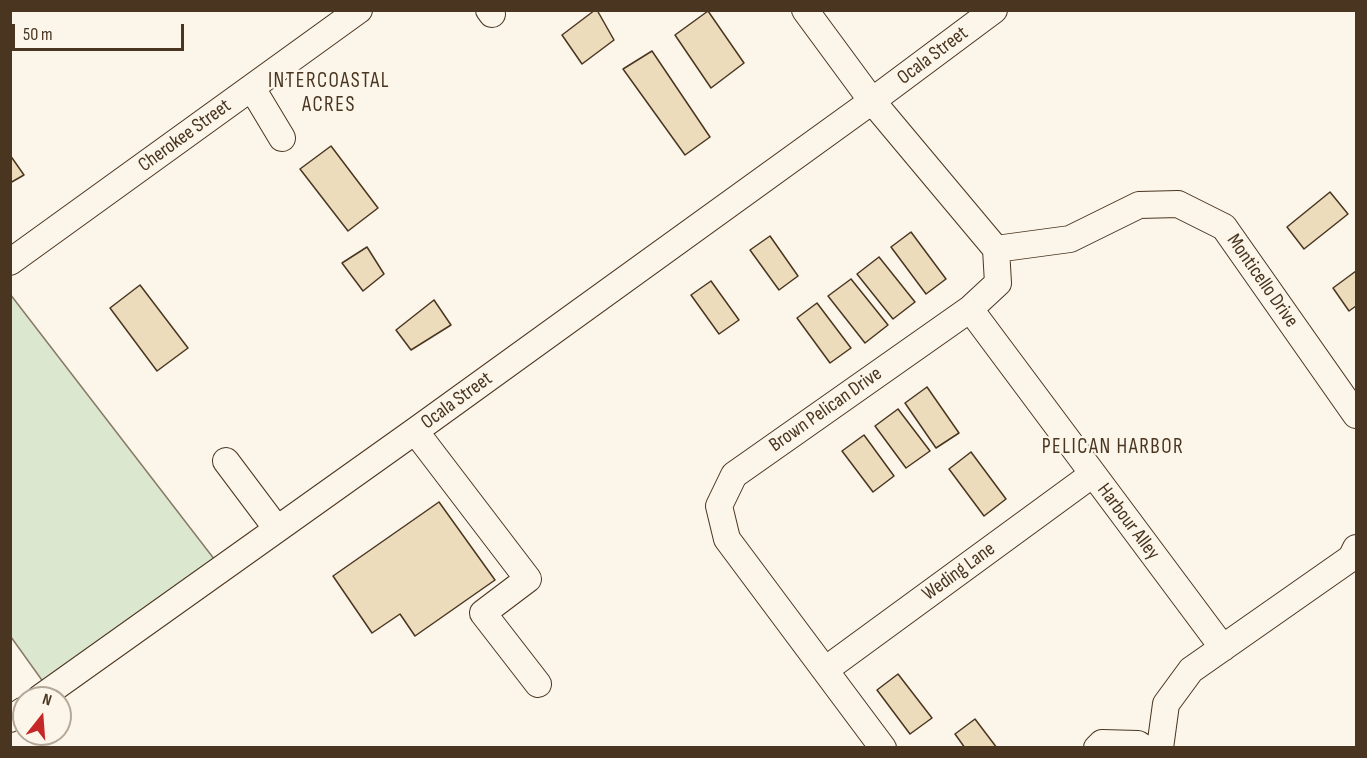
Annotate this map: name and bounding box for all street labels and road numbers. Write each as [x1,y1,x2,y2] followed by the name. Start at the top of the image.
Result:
[893,22,973,90] street label: Ocala Street
[134,94,236,178] street label: Cherokee Street
[1221,230,1303,332] street label: Monticello Drive
[765,362,887,458] street label: Brown Pelican Drive
[417,367,497,435] street label: Ocala Street
[1092,479,1164,565] street label: Harbour Alley
[918,538,1000,606] street label: Weding Lane

